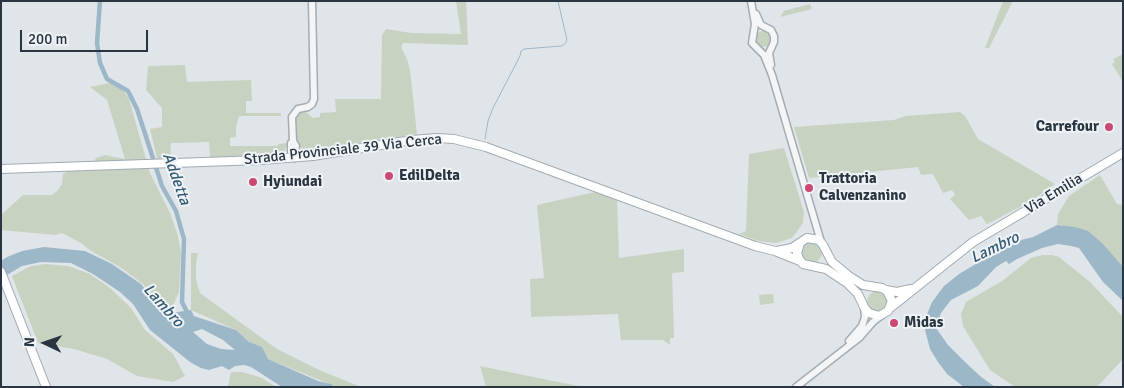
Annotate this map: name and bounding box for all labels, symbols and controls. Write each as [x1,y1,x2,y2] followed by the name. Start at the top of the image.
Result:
[22,20,150,52] scale bar
[28,30,68,48] text: 200 m
[1036,118,1099,136] place label: Carrefour
[1103,121,1115,133] marker: Carrefour
[243,131,443,169] street label: Strada Provinciale 39 Via Cerca
[158,150,194,208] water label: Addetta
[399,167,460,185] place label: EdilDelta
[383,170,395,182] marker: EdilDelta
[819,170,906,205] place label: Trattoria Calvenzanino
[1022,170,1086,218] street label: Via Emilia
[263,173,322,191] place label: Hyiundai
[247,176,259,188] marker: Hyiundai
[803,182,815,194] marker: Trattoria Calvenzanino
[968,228,1022,268] water label: Lambro
[139,280,187,332] water label: Lambro
[904,314,943,332] place label: Midas
[888,317,900,329] marker: Midas
[20,318,70,368] north arrow
[21,337,38,348] text: N

